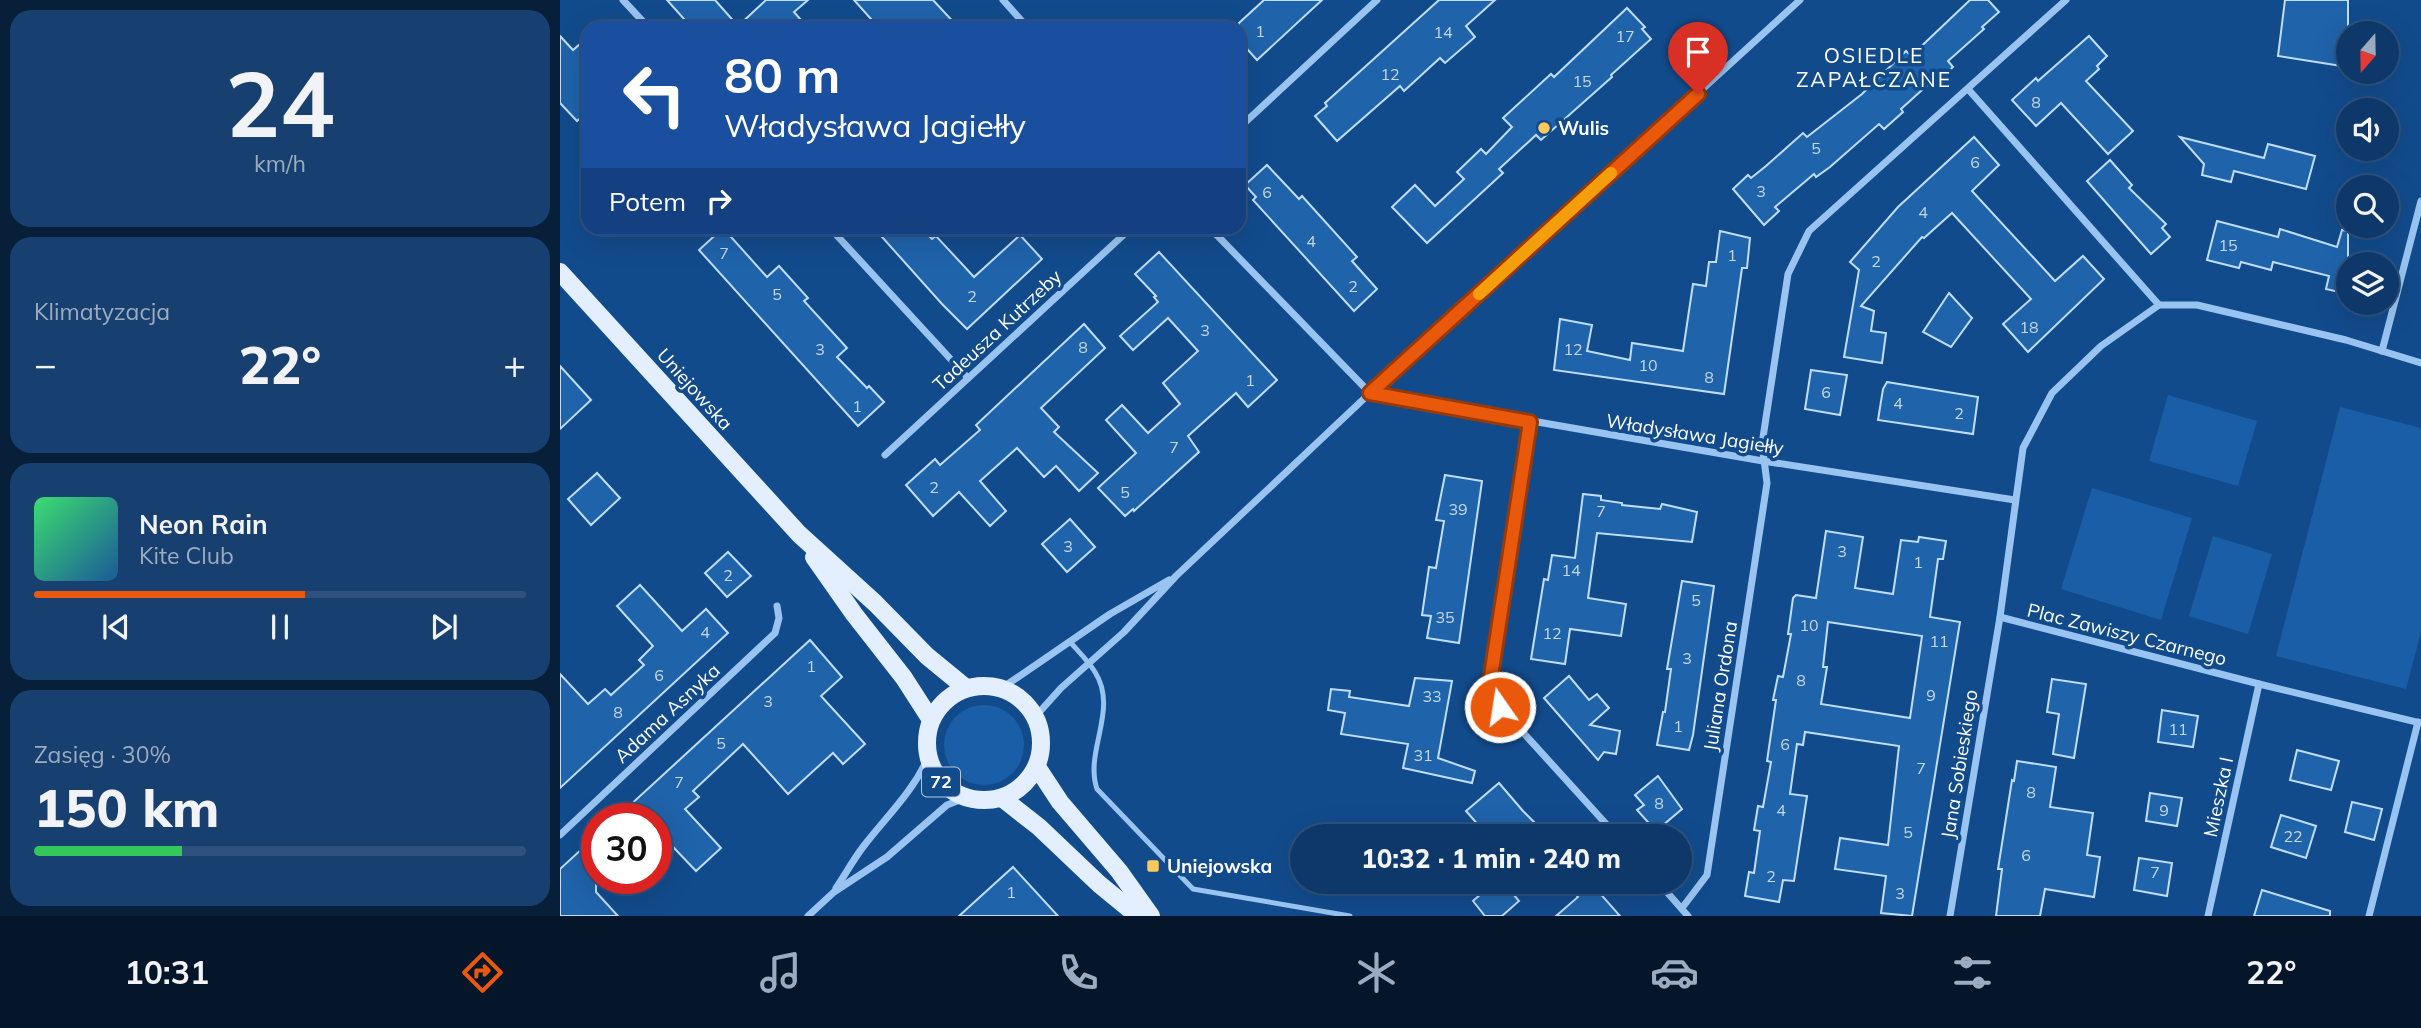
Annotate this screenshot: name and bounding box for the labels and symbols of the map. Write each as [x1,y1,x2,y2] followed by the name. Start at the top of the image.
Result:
[1255,21,1265,41] house number: 1
[2336,21,2399,84] north arrow
[1433,22,1453,42] house number: 14
[1668,22,1728,94] pin
[1615,26,1635,46] house number: 17
[1796,42,1952,92] district label: OSIEDLE ZAPAŁCZANE
[1380,64,1400,84] house number: 12
[1572,71,1592,91] house number: 15
[2031,92,2041,112] house number: 8
[1558,116,1609,140] place label: Wulis
[1536,120,1552,136] marker: Wulis
[1811,138,1821,158] house number: 5
[1970,152,1980,172] house number: 6
[1756,181,1766,201] house number: 3
[1262,182,1272,202] house number: 6
[1918,202,1928,222] house number: 4
[1306,231,1316,251] house number: 4
[2218,235,2238,255] house number: 15
[719,243,729,263] house number: 7
[1727,245,1737,265] house number: 1
[1871,251,1881,271] house number: 2
[928,264,1066,396] street label: Tadeusza Kutrzeby
[1348,276,1358,296] house number: 2
[772,284,782,304] house number: 5
[967,286,977,306] house number: 2
[2019,317,2039,337] house number: 18
[1200,320,1210,340] house number: 3
[1078,337,1088,357] house number: 8
[815,339,825,359] house number: 3
[1563,339,1583,359] house number: 12
[652,343,738,435] street label: Uniejowska
[1638,355,1658,375] house number: 10
[1704,367,1714,387] house number: 8
[1245,370,1255,390] house number: 1
[1821,382,1831,402] house number: 6
[1893,393,1903,413] house number: 4
[852,396,862,416] house number: 1
[1954,403,1964,423] house number: 2
[1605,408,1785,460] street label: Władysława Jagiełły
[1169,437,1179,457] house number: 7
[929,477,939,497] house number: 2
[1120,482,1130,502] house number: 5
[1448,499,1468,519] house number: 39
[1596,501,1606,521] house number: 7
[1063,536,1073,556] house number: 3
[1837,541,1847,561] house number: 3
[1913,552,1923,572] house number: 1
[1561,560,1581,580] house number: 14
[723,565,733,585] house number: 2
[1691,590,1701,610] house number: 5
[2025,598,2229,670] street label: Plac Zawiszy Czarnego
[1435,607,1455,627] house number: 35
[1799,615,1819,635] house number: 10
[1698,619,1742,753] street label: Juliana Ordona
[700,622,710,642] house number: 4
[1542,623,1562,643] house number: 12
[1929,631,1949,651] house number: 11
[1682,648,1692,668] house number: 3
[806,656,816,676] house number: 1
[609,658,725,768] street label: Adama Asnyka
[654,665,664,685] house number: 6
[1463,670,1537,744] position arrow
[1796,670,1806,690] house number: 8
[1926,685,1936,705] house number: 9
[1422,686,1442,706] house number: 33
[1935,688,1983,840] street label: Jana Sobieskiego
[763,691,773,711] house number: 3
[613,702,623,722] house number: 8
[1673,716,1683,736] house number: 1
[2168,719,2188,739] house number: 11
[716,733,726,753] house number: 5
[1780,734,1790,754] house number: 6
[1413,745,1433,765] house number: 31
[2198,755,2238,839] street label: Mieszka I
[1916,758,1926,778] house number: 7
[922,768,960,796] road number: 72
[674,772,684,792] house number: 7
[2026,782,2036,802] house number: 8
[1654,793,1664,813] house number: 8
[1776,800,1786,820] house number: 4
[2159,800,2169,820] house number: 9
[581,803,672,894] speed limit sign: 30
[1903,822,1913,842] house number: 5
[2283,826,2303,846] house number: 22
[2021,845,2031,865] house number: 6
[1167,854,1272,878] place label: Uniejowska
[1145,858,1161,874] marker: Uniejowska
[2150,862,2160,882] house number: 7
[1766,866,1776,886] house number: 2
[1006,882,1016,902] house number: 1
[1895,883,1905,903] house number: 3

